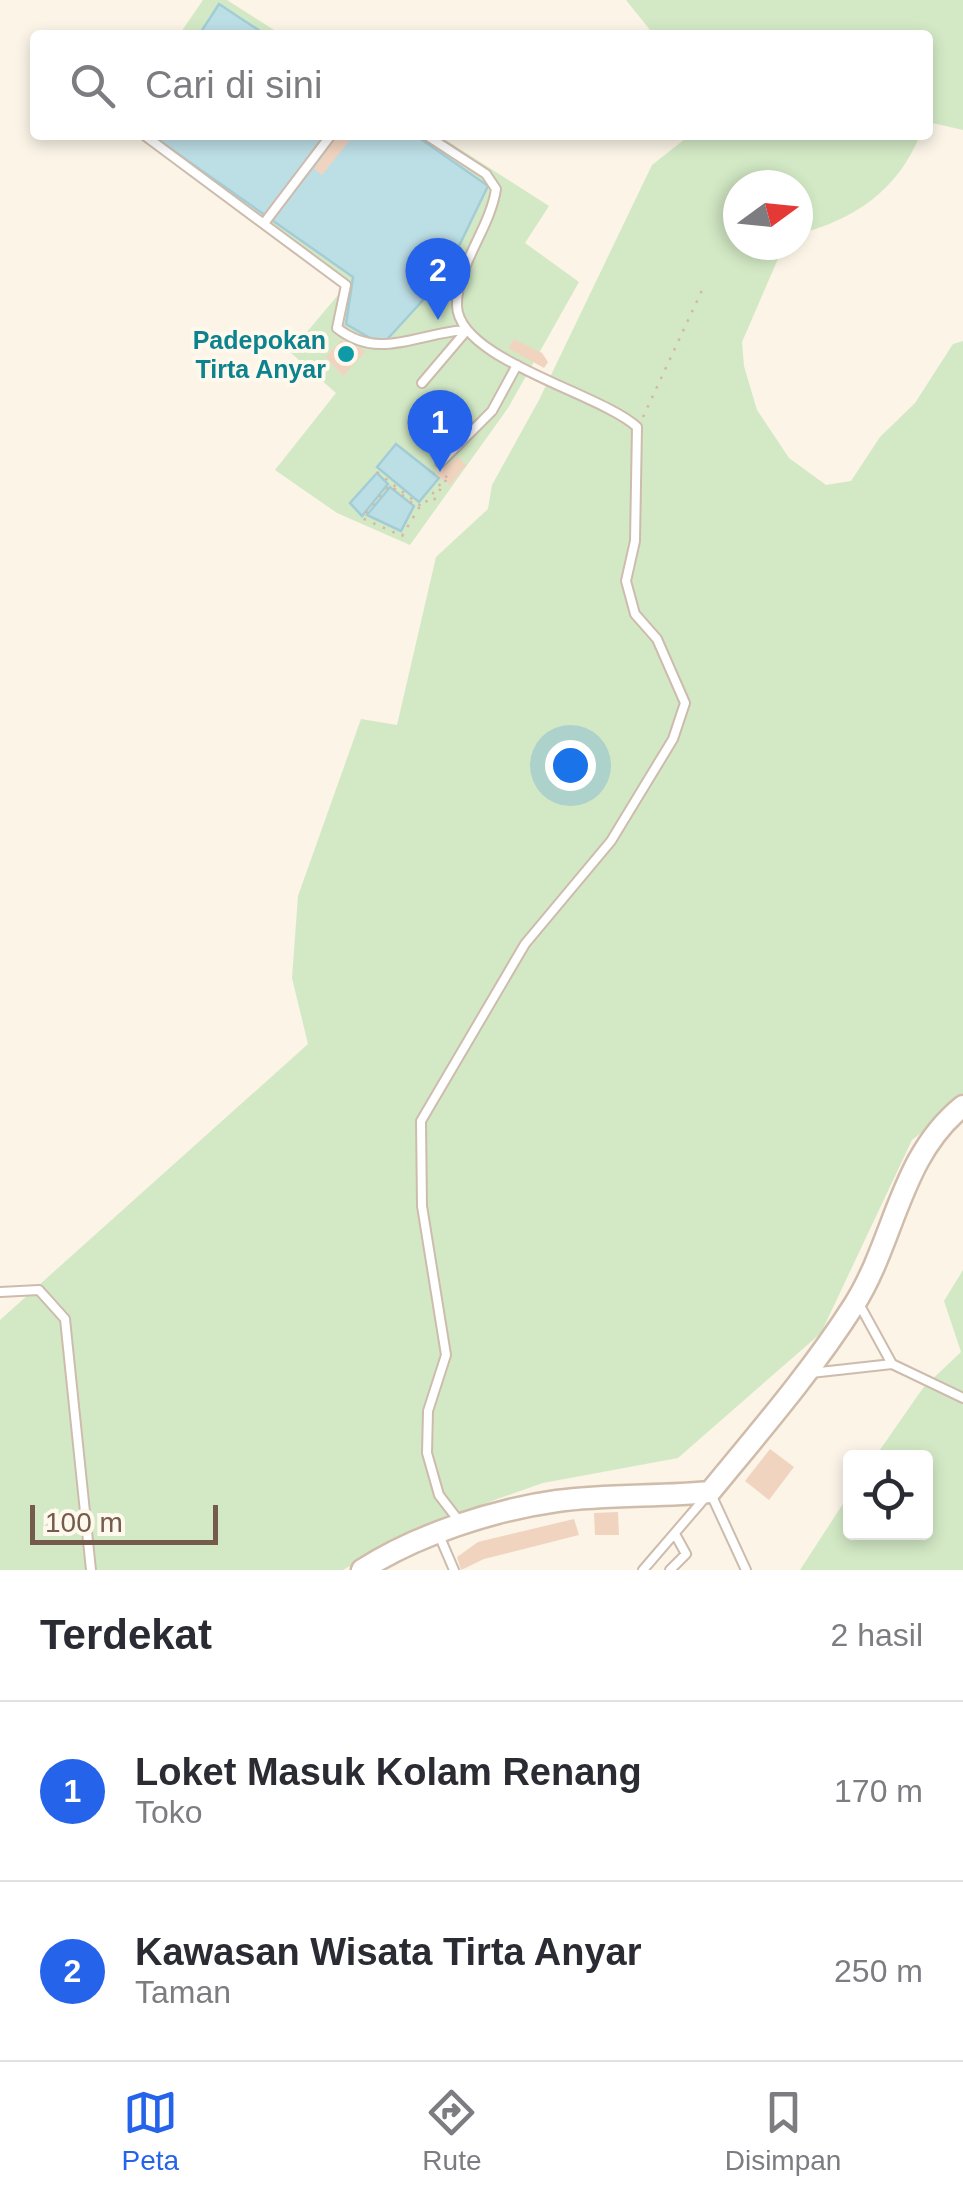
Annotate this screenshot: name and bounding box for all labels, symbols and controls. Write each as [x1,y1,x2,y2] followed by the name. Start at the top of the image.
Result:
[30,30,933,140] search box
[65,58,120,113] icon: search
[145,64,322,106] text: Cari di sini
[723,170,813,260] north arrow
[406,238,470,320] pin: 2
[193,326,326,383] place label: Padepokan Tirta Anyar
[335,343,357,365] marker: Padepokan Tirta Anyar
[408,390,472,472] pin: 1
[545,740,596,791] your location
[843,1450,933,1540] map controls
[843,1450,933,1540] button: locate
[30,1500,218,1544] scale bar
[45,1507,123,1538] text: 100 m
[40,1611,212,1658] text: Terdekat
[831,1617,923,1653] text: 2 hasil
[135,1751,642,1793] text: Loket Masuk Kolam Renang
[64,1773,81,1809] text: 1
[834,1773,923,1809] text: 170 m
[135,1794,203,1830] text: Toko
[135,1931,642,1973] text: Kawasan Wisata Tirta Anyar
[64,1953,81,1989] text: 2
[834,1953,923,1989] text: 250 m
[135,1974,231,2010] text: Taman
[122,2085,179,2177] tab: Peta
[422,2085,482,2177] tab: Rute
[725,2085,841,2177] tab: Disimpan

